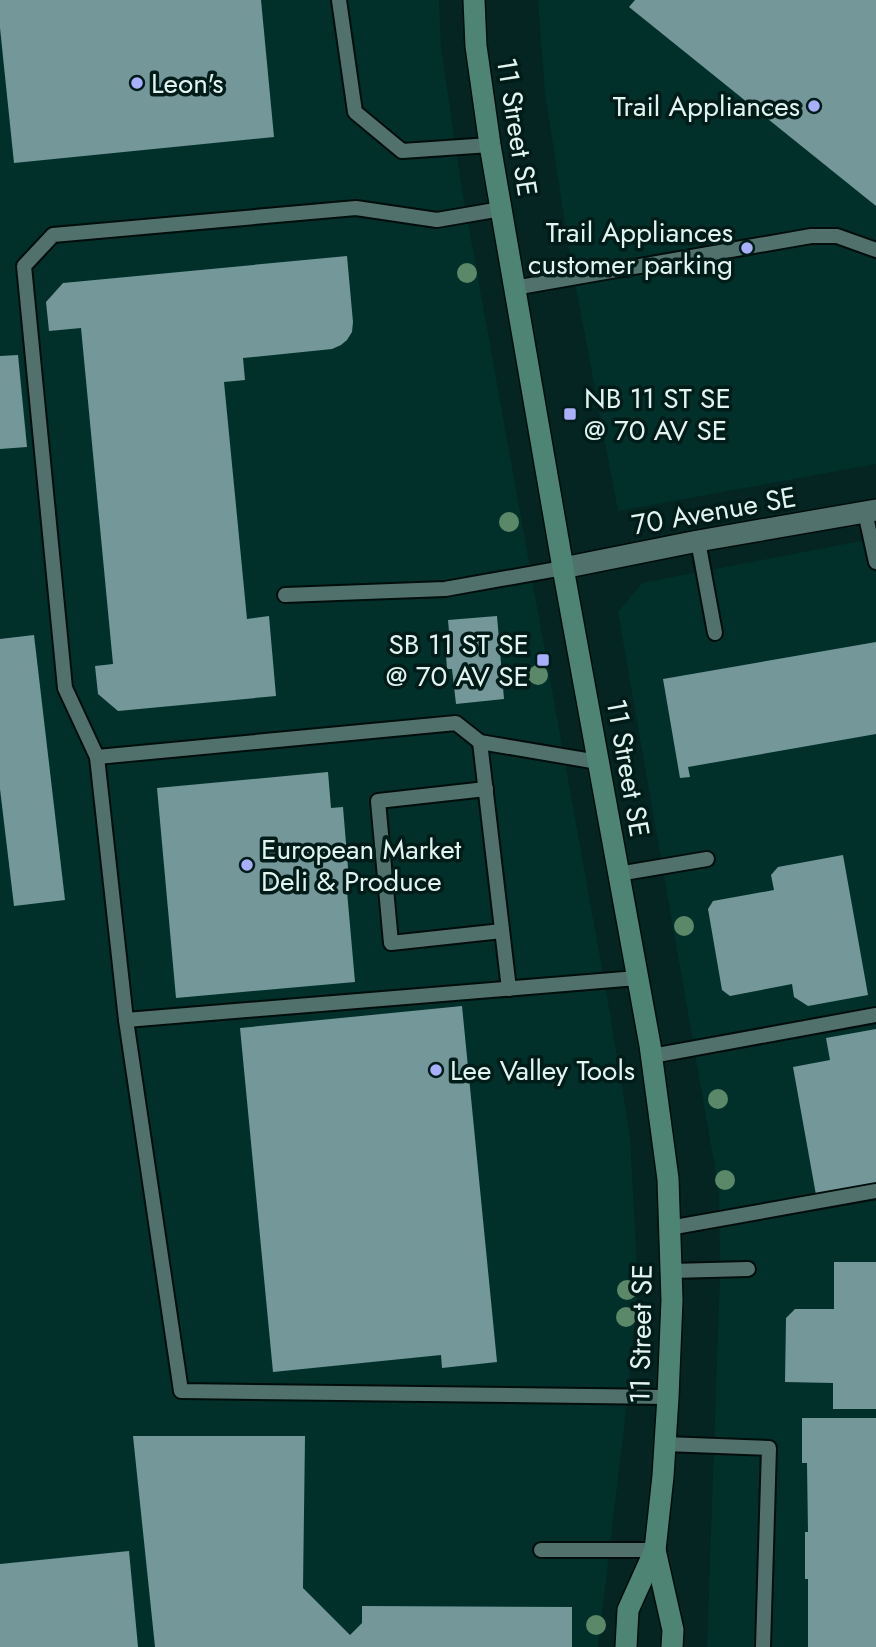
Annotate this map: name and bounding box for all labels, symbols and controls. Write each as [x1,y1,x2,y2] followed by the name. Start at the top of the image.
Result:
[486,55,548,199] street label: 11 Street SE
[151,63,224,104] place label: Leon's
[129,75,145,91] marker: Leon's
[613,86,800,127] place label: Trail Appliances
[806,98,822,114] marker: Trail Appliances
[528,212,733,285] place label: Trail Appliances customer parking
[739,240,755,256] marker: Trail Appliances customer parking
[584,378,731,451] place label: NB 11 ST SE @ 70 AV SE
[562,406,578,422] marker: NB 11 ST SE @ 70 AV SE
[629,476,799,546] street label: 70 Avenue SE
[386,624,529,697] place label: SB 11 ST SE @ 70 AV SE
[535,652,551,668] marker: SB 11 ST SE @ 70 AV SE
[596,696,660,840] street label: 11 Street SE
[261,829,462,902] place label: European Market Deli & Produce
[239,857,255,873] marker: European Market Deli & Produce
[450,1050,635,1091] place label: Lee Valley Tools
[428,1062,444,1078] marker: Lee Valley Tools
[619,1264,663,1404] street label: 11 Street SE

